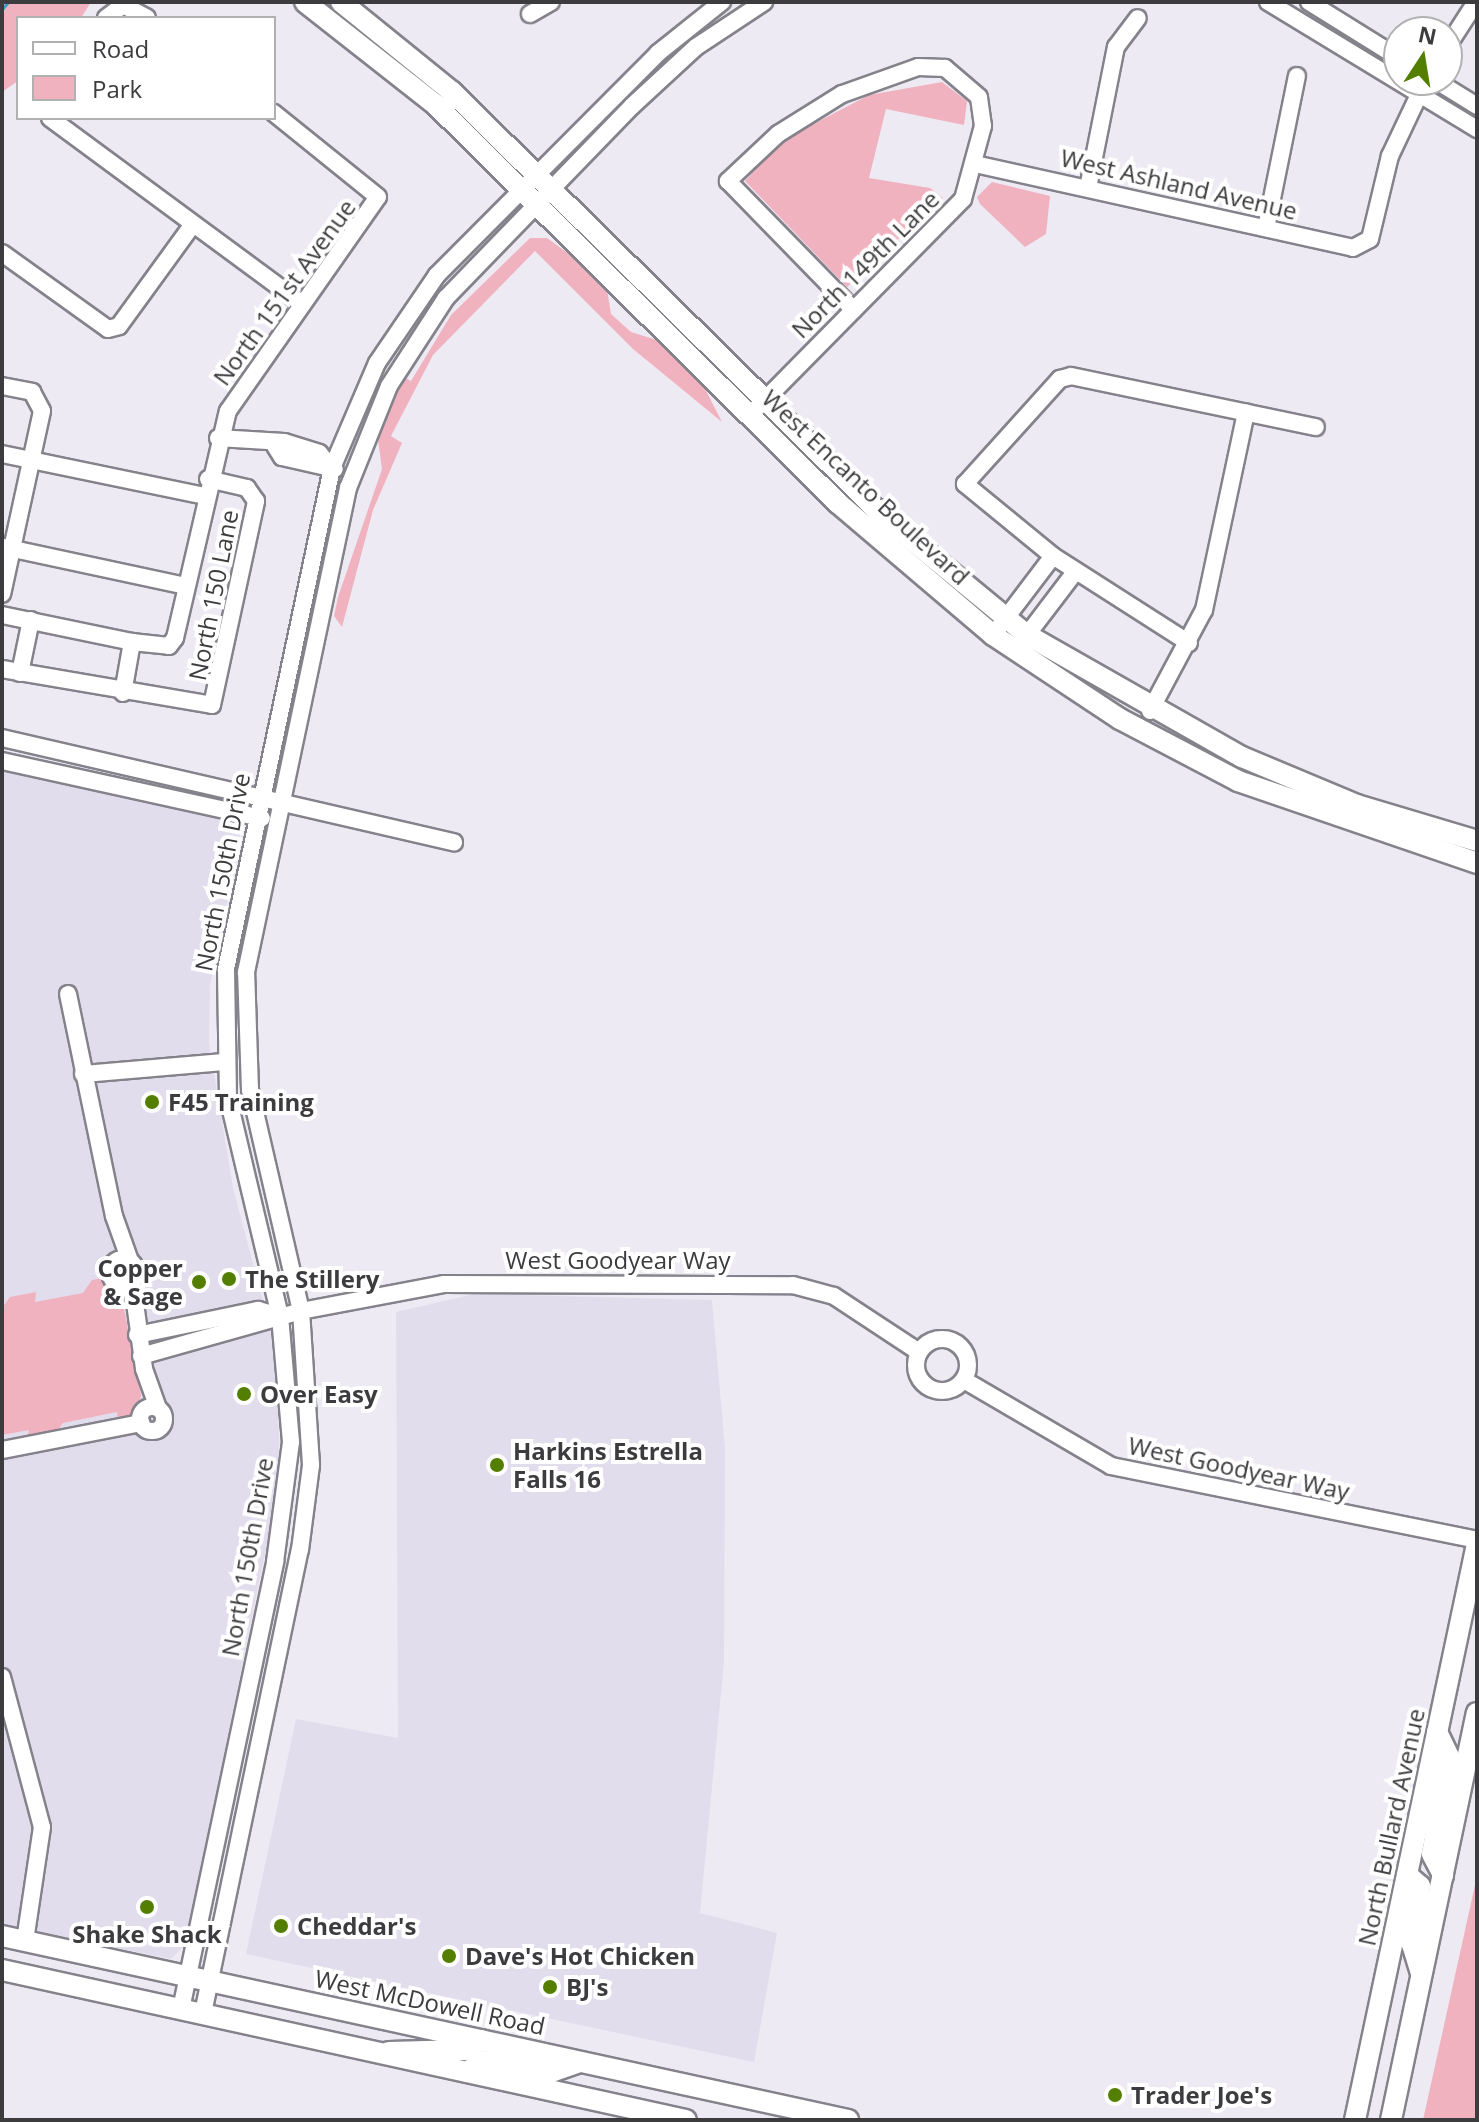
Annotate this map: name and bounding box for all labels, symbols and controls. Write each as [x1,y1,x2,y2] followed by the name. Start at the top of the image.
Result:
[16,16,276,120] legend
[1383,16,1463,96] north arrow
[1416,18,1439,51] text: N
[92,32,149,65] text: Road
[92,72,142,105] text: Park
[1058,143,1300,225] street label: West Ashland Avenue
[785,184,945,344] street label: North 149th Lane
[207,193,361,391] street label: North 151st Avenue
[756,383,976,591] street label: West Encanto Boulevard
[182,507,244,683] street label: North 150 Lane
[189,770,255,974] street label: North 150th Drive
[168,1088,314,1116] place label: F45 Training
[143,1093,161,1111] marker: F45 Training
[505,1246,731,1274] street label: West Goodyear Way
[97,1254,183,1310] place label: Copper & Sage
[245,1265,379,1293] place label: The Stillery
[220,1270,238,1288] marker: The Stillery
[190,1273,208,1291] marker: Copper & Sage
[260,1380,378,1408] place label: Over Easy
[235,1385,253,1403] marker: Over Easy
[1126,1430,1352,1506] street label: West Goodyear Way
[513,1437,703,1493] place label: Harkins Estrella Falls 16
[215,1455,279,1659] street label: North 150th Drive
[488,1456,506,1474] marker: Harkins Estrella Falls 16
[1352,1706,1430,1948] street label: North Bullard Avenue
[138,1898,156,1916] marker: Shake Shack
[297,1912,416,1940] place label: Cheddar's
[272,1917,290,1935] marker: Cheddar's
[72,1920,222,1948] place label: Shake Shack
[465,1942,695,1970] place label: Dave's Hot Chicken
[440,1947,458,1965] marker: Dave's Hot Chicken
[312,1964,548,2040] street label: West McDowell Road
[566,1973,608,2001] place label: BJ's
[541,1978,559,1996] marker: BJ's
[1131,2081,1272,2109] place label: Trader Joe's
[1106,2086,1124,2104] marker: Trader Joe's

